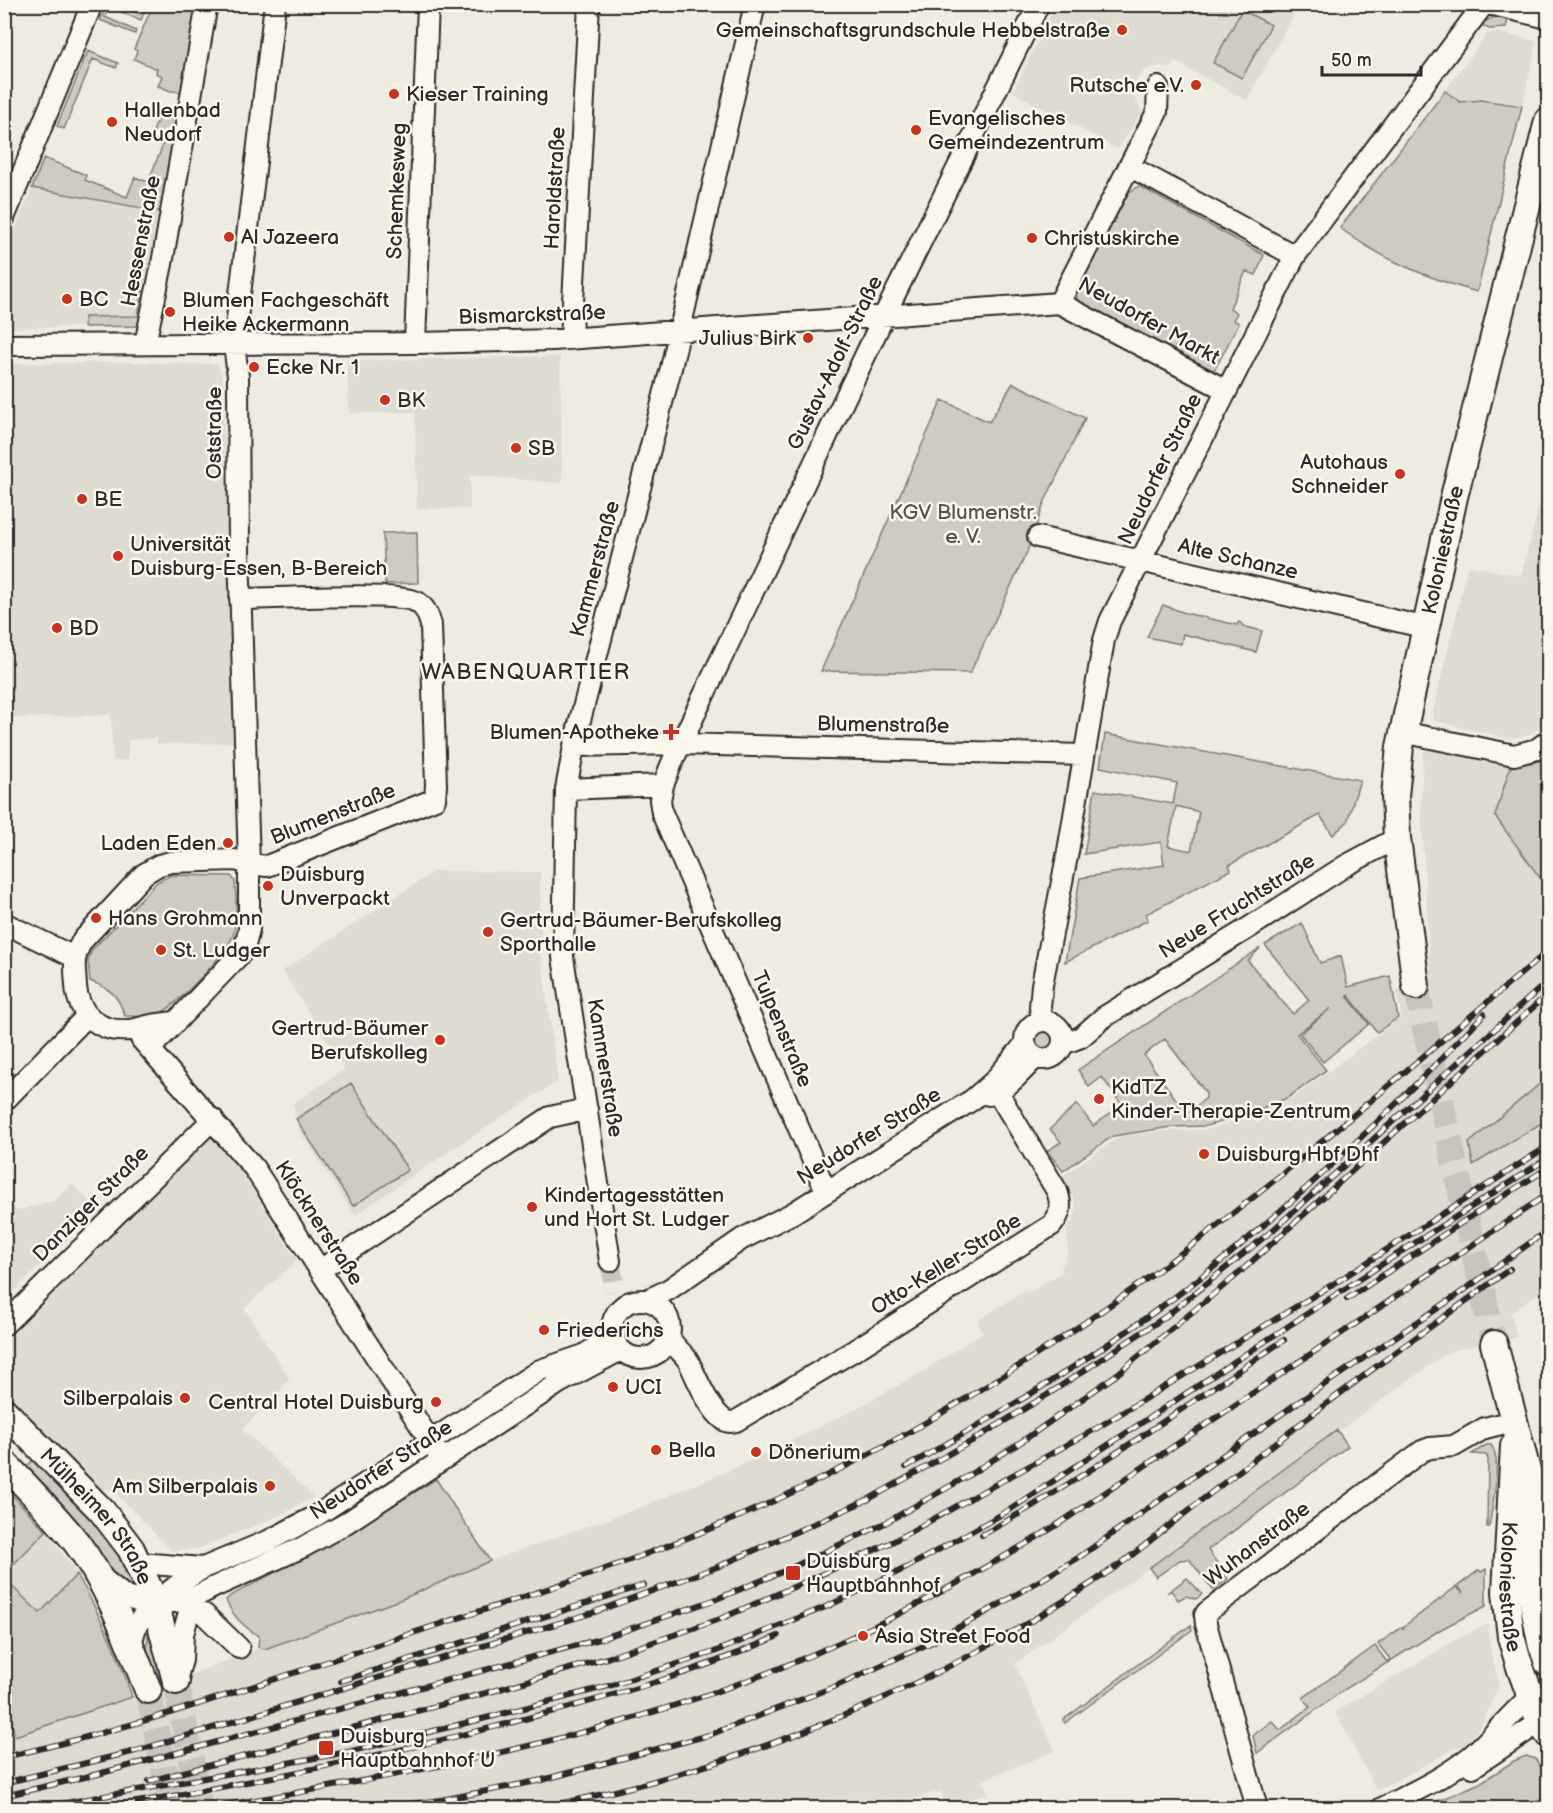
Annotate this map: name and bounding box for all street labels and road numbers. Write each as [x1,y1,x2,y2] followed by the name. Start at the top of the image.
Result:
[382,122,412,260] street label: Schemkesweg
[539,126,571,250] street label: Haroldstraße
[116,173,166,309] street label: Hessenstraße
[782,272,888,454] street label: Gustav-Adolf-Straße
[1074,272,1225,370] street label: Neudorfer Markt
[458,300,606,330] street label: Bismarckstraße
[202,387,227,479] street label: Oststraße
[1113,389,1207,549] street label: Neudorfer Straße
[1416,483,1469,617] street label: Koloniestraße
[565,498,625,640] street label: Kammerstraße
[1176,533,1300,585] street label: Alte Schanze
[817,711,949,739] street label: Blumenstraße
[267,778,399,850] street label: Blumenstraße
[1154,848,1320,964] street label: Neue Fruchtstraße
[746,967,818,1091] street label: Tulpenstraße
[582,997,628,1139] street label: Kammerstraße
[792,1082,946,1190] street label: Neudorfer Straße
[28,1141,154,1267] street label: Danziger Straße
[269,1156,369,1290] street label: Klöcknerstraße
[866,1208,1026,1320] street label: Otto-Keller-Straße
[305,1415,457,1525] street label: Neudorfer Straße
[35,1443,158,1588] street label: Mülheimer Straße
[1199,1496,1315,1592] street label: Wuhanstraße
[1494,1521,1527,1655] street label: Koloniestraße

